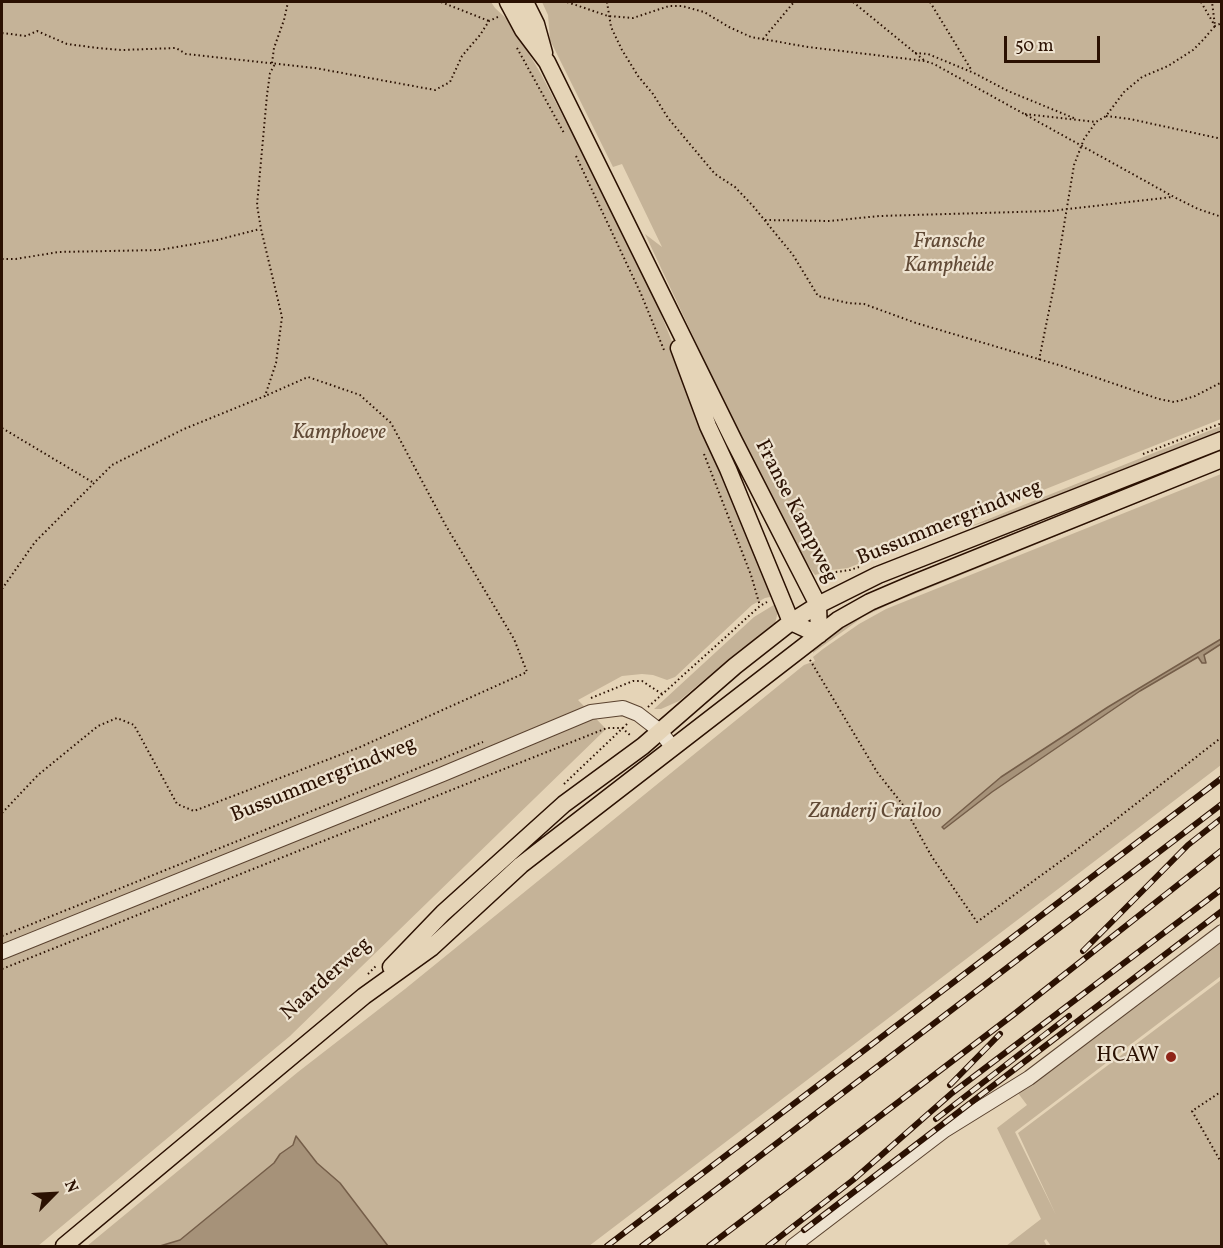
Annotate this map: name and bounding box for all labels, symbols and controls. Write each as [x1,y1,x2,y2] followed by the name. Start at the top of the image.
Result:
[1007,24,1103,62] scale bar
[1015,34,1054,59] text: 50 m
[904,230,994,280] park label: Fransche Kampheide
[292,421,386,447] park label: Kamphoeve
[748,436,842,588] street label: Franse Kampweg
[854,475,1046,573] street label: Bussummergrindweg
[228,732,420,830] street label: Bussummergrindweg
[809,800,941,826] park label: Zanderij Crailoo
[277,933,377,1027] street label: Naarderweg
[1096,1044,1159,1070] place label: HCAW
[1164,1050,1178,1064] marker: HCAW
[24,1164,84,1224] north arrow
[58,1177,83,1196] text: N

